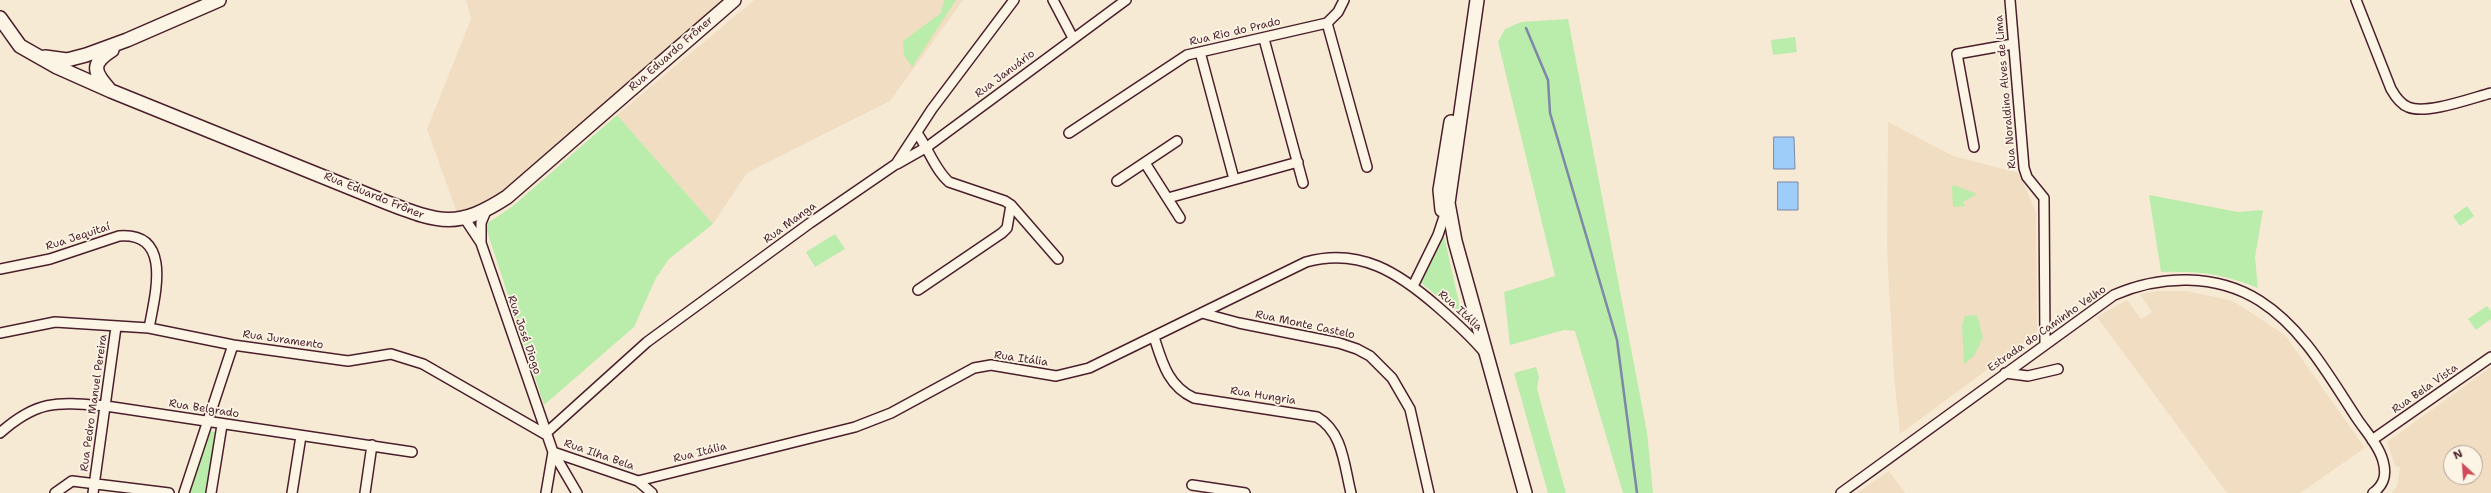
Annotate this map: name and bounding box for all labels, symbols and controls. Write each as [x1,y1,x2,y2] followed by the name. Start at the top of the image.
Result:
[626,14,716,94] street label: Rua Eduardo Frôner
[1188,15,1282,49] street label: Rua Rio do Prado
[1993,15,2019,169] street label: Rua Noraldino Alves de Lima
[972,47,1038,101] street label: Rua Januário
[322,170,426,222] street label: Rua Eduardo Frôner
[761,200,819,246] street label: Rua Manga
[44,220,112,254] street label: Rua Jequitaí
[1985,283,2109,375] street label: Estrada do Caminho Velho
[1435,288,1485,334] street label: Rua Itália
[504,294,544,376] street label: Rua José Diogo
[1254,308,1356,342] street label: Rua Monte Castelo
[242,328,324,352] street label: Rua Juramento
[78,334,110,472] street label: Rua Pedro Manuel Pereira
[993,349,1049,369] street label: Rua Itália
[2389,361,2461,417] street label: Rua Bela Vista
[1229,384,1297,408] street label: Rua Hungria
[168,397,240,421] street label: Rua Belgrado
[562,437,636,473] street label: Rua Ilha Bela
[672,440,728,466] street label: Rua Itália
[2443,445,2483,485] north arrow
[2451,446,2465,463] text: N

